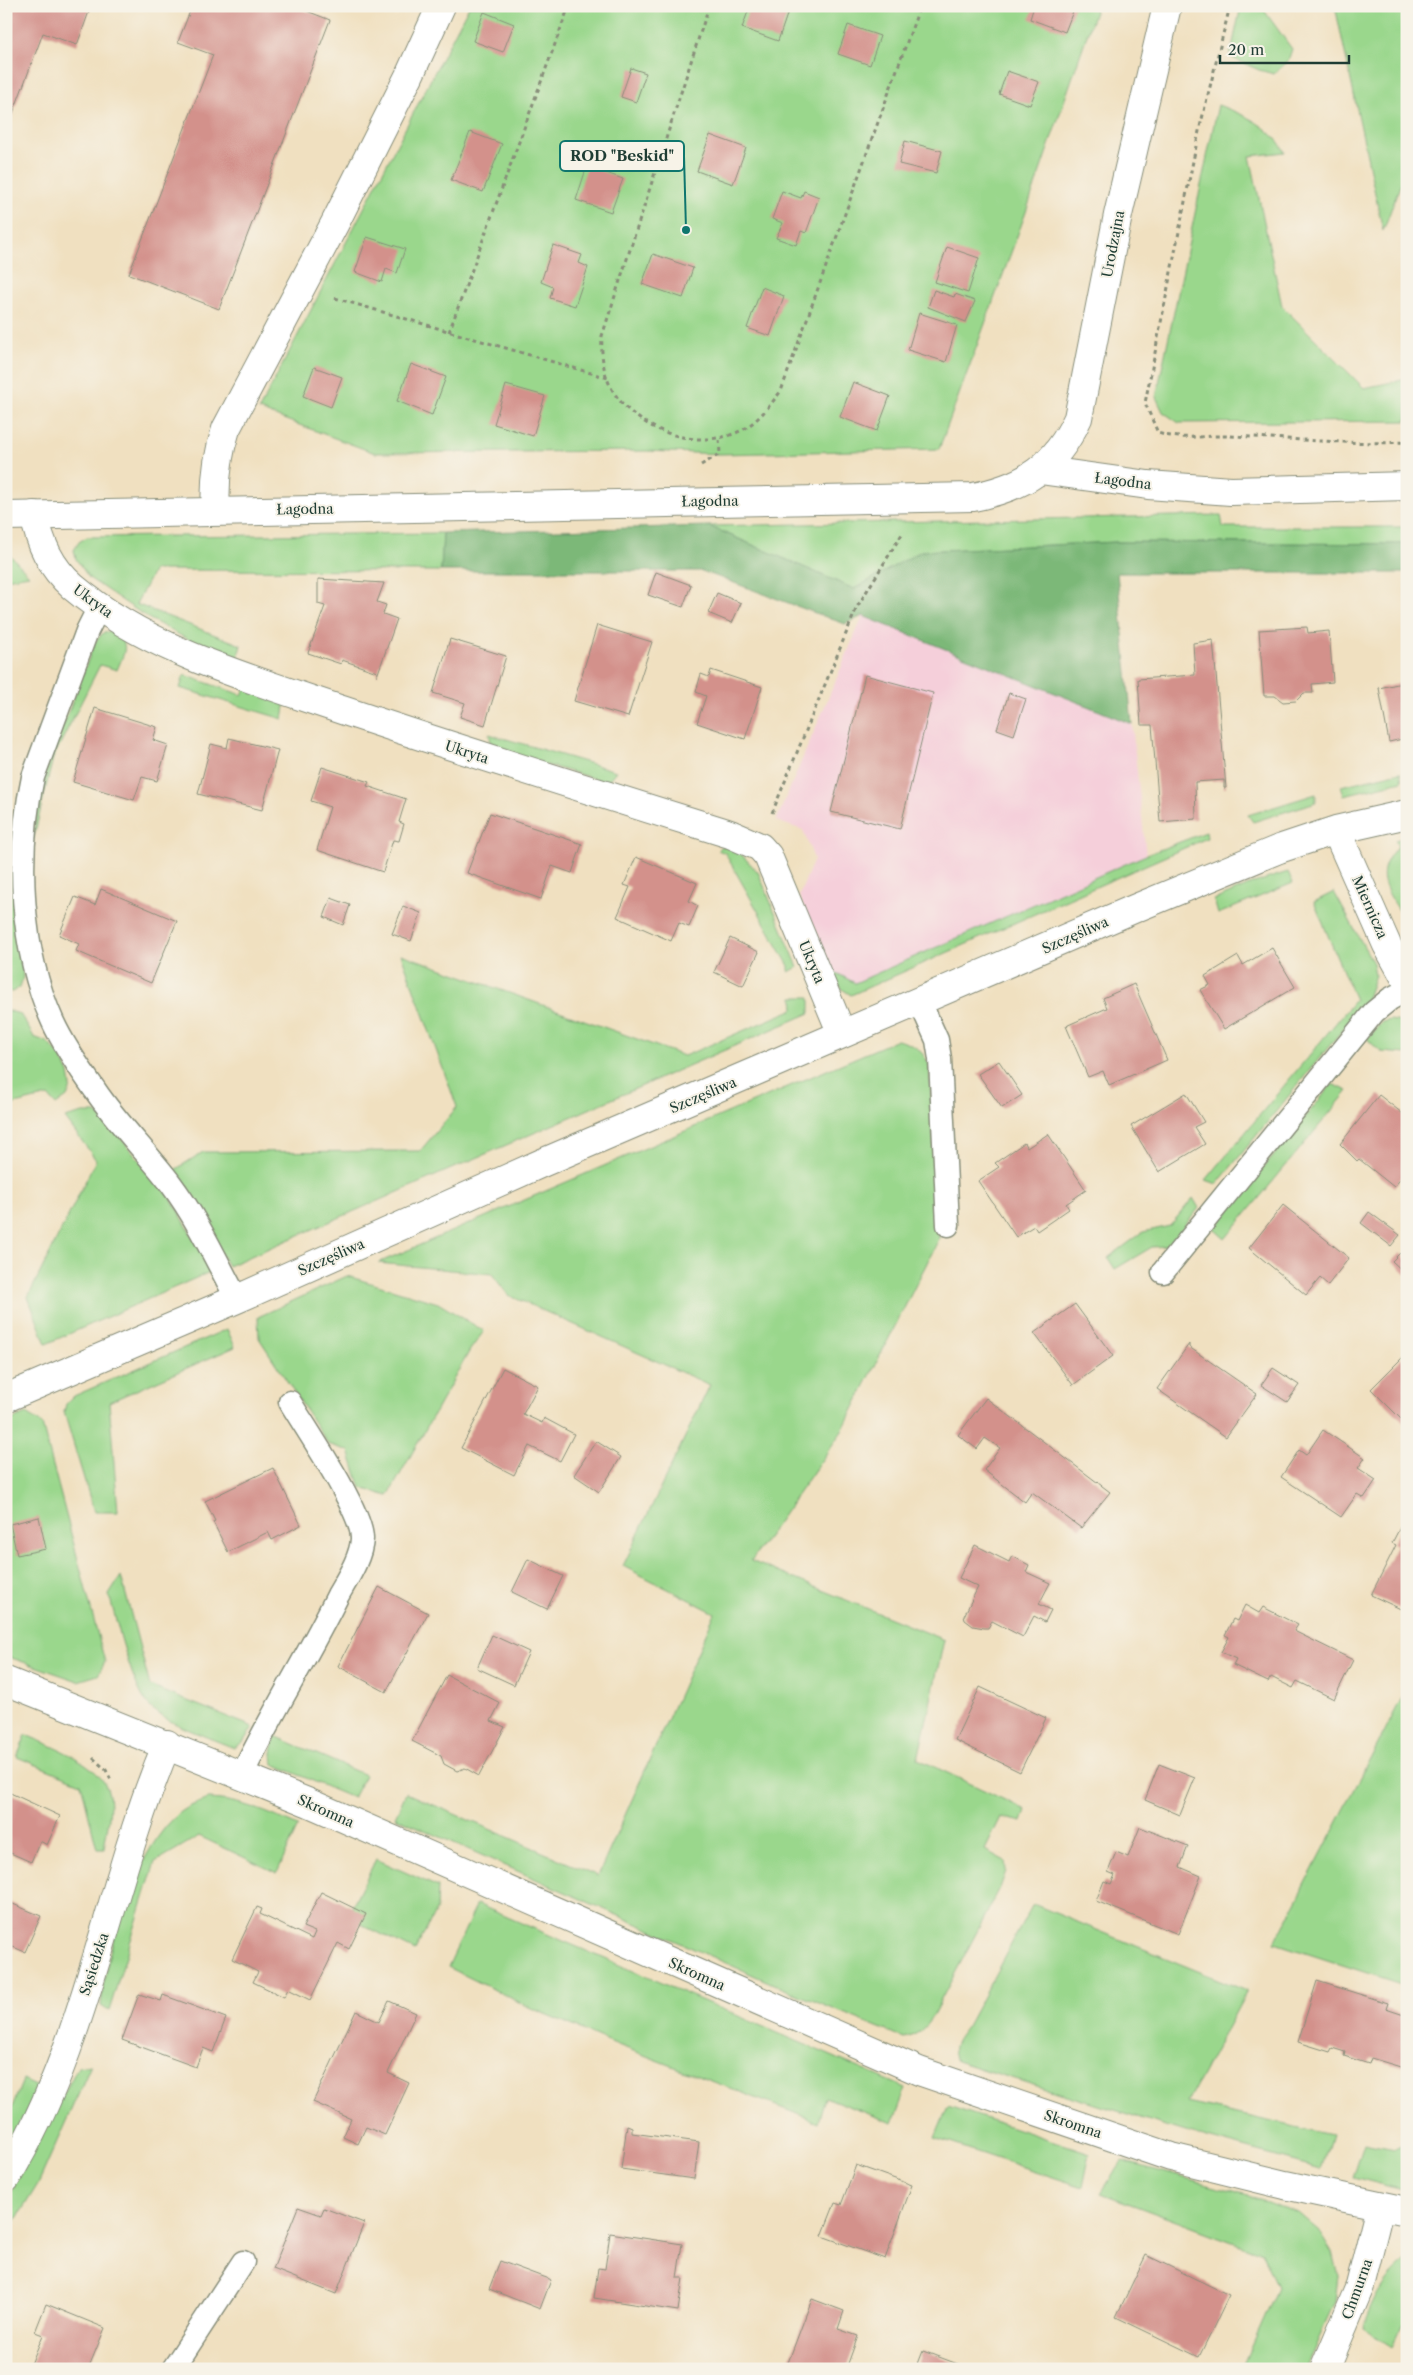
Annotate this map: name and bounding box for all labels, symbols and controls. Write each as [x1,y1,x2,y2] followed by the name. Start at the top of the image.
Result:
[1220,32,1349,64] scale bar
[1228,40,1264,59] text: 20 m
[560,141,684,171] callout: ROD "Beskid"
[570,146,674,165] text: ROD "Beskid"
[1098,208,1128,279] street label: Urodzajna
[1094,469,1153,493] street label: Łagodna
[681,491,739,510] street label: Łagodna
[276,499,334,518] street label: Łagodna
[70,581,117,622] street label: Ukryta
[443,736,492,768] street label: Ukryta
[1348,873,1392,942] street label: Miernicza
[1039,912,1112,958] street label: Szczęśliwa
[795,938,829,987] street label: Ukryta
[667,1073,740,1117] street label: Szczęśliwa
[295,1234,368,1280] street label: Szczęśliwa
[295,1791,358,1832] street label: Skromna
[75,1930,113,1998] street label: Sąsiedzka
[666,1954,729,1995] street label: Skromna
[1042,2106,1105,2142] street label: Skromna
[1338,2256,1376,2322] street label: Chmurna

